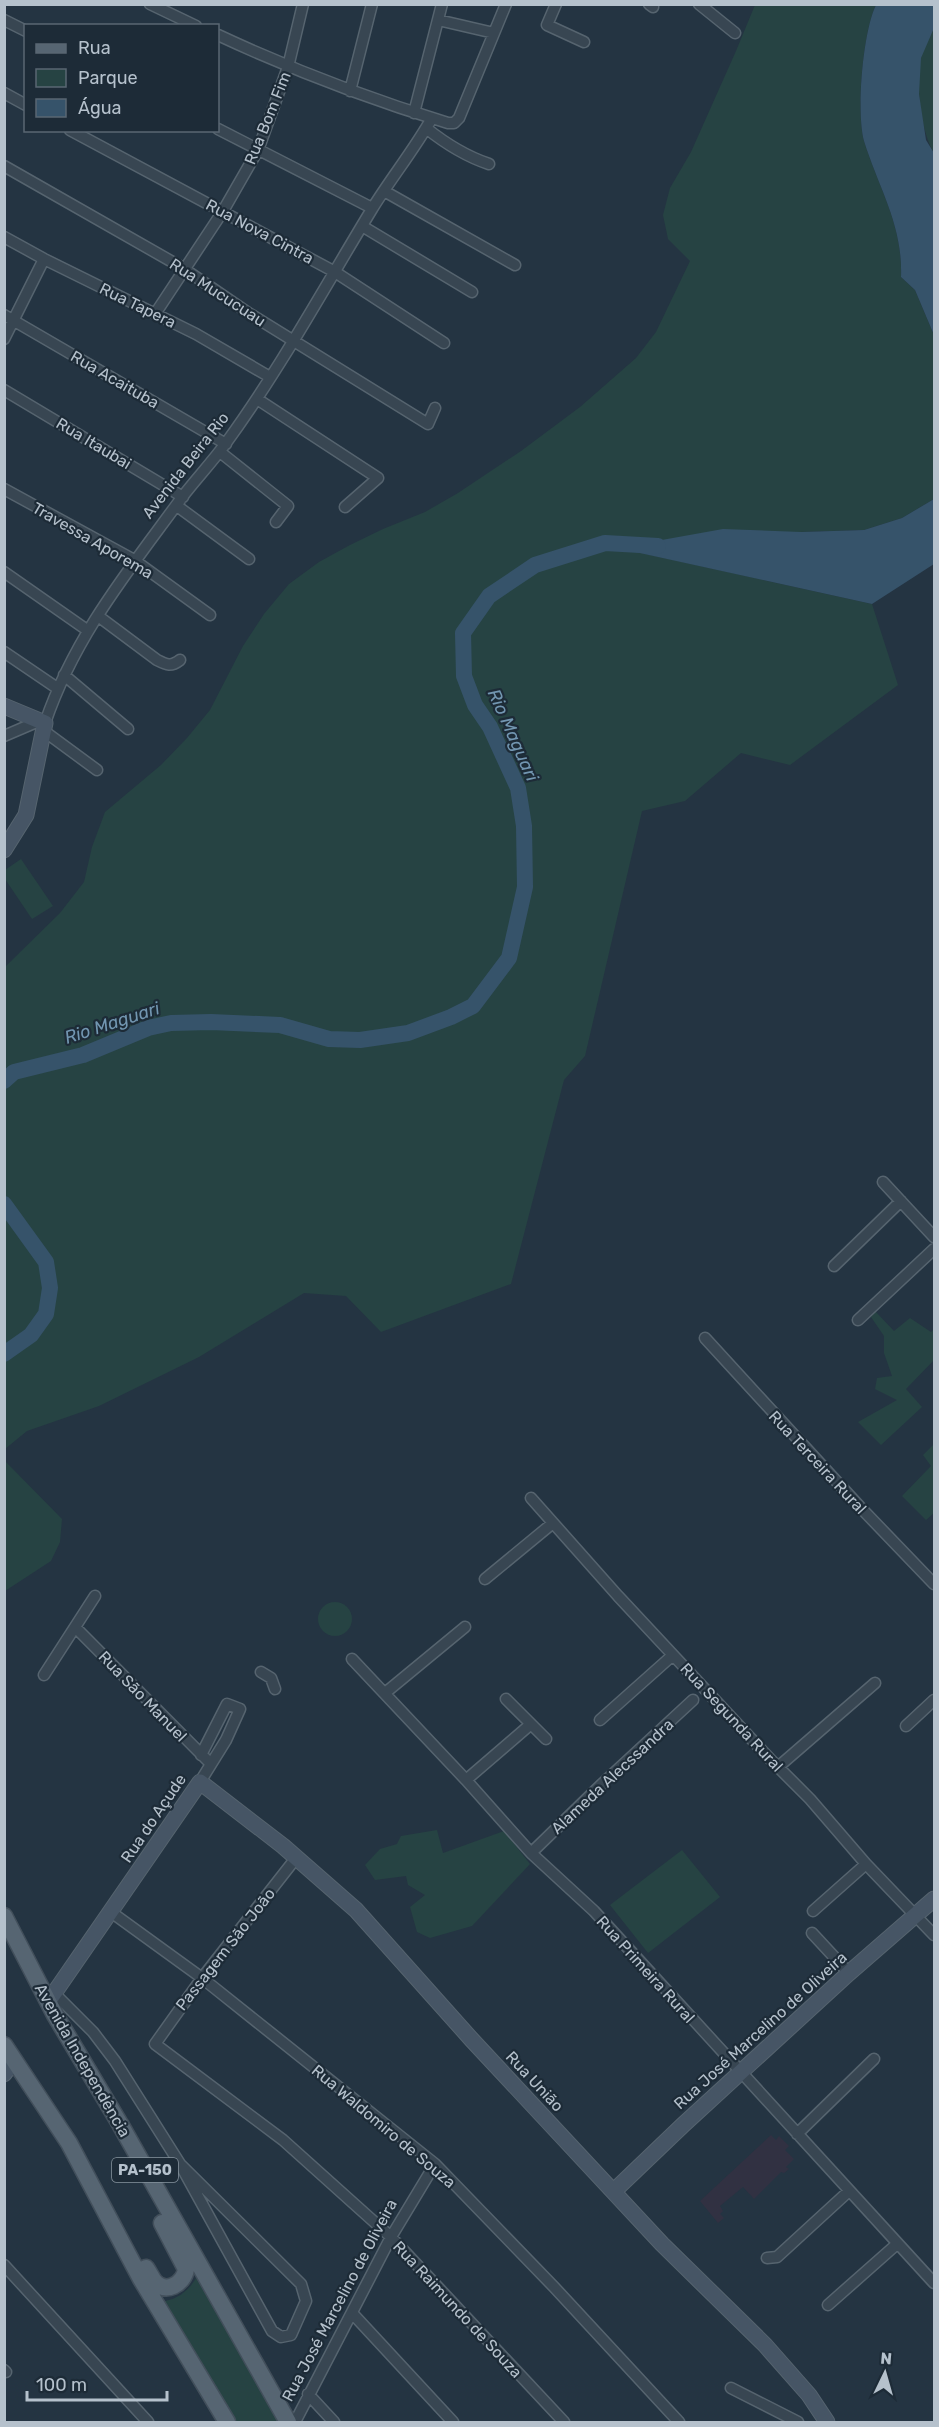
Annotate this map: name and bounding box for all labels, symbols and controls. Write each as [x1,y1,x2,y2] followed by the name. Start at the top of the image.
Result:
[24,24,219,132] legend
[78,37,111,59] text: Rua
[78,67,138,89] text: Parque
[240,69,295,167] street label: Rua Bom Fim
[78,97,121,119] text: Água
[203,195,317,268] street label: Rua Nova Cintra
[166,254,269,331] street label: Rua Mucucuau
[97,279,179,332] street label: Rua Tapera
[67,346,162,412] street label: Rua Acaituba
[138,408,233,522] street label: Avenida Beira Rio
[53,414,135,473] street label: Rua Itaubai
[29,498,156,583] street label: Travessa Aporema
[483,685,543,785] water label: Rio Maguari
[61,997,163,1049] water label: Rio Maguari
[765,1407,870,1518] street label: Rua Terceira Rural
[95,1647,191,1746] street label: Rua São Manuel
[676,1659,787,1776] street label: Rua Segunda Rural
[547,1715,677,1838] street label: Alameda Alecssandra
[117,1770,190,1866] street label: Rua do Açude
[172,1884,279,2014] street label: Passagem São João
[593,1912,699,2027] street label: Rua Primeira Rural
[670,1948,851,2113] street label: Rua José Marcelino de Oliveira
[31,1980,134,2140] street label: Avenida Independência
[502,2047,567,2115] street label: Rua União
[308,2061,459,2192] street label: Rua Waldomiro de Souza
[112,2158,178,2182] road number: PA-150
[278,2196,401,2405] street label: Rua José Marcelino de Oliveira
[389,2237,526,2382] street label: Rua Raimundo de Souza
[855,2343,915,2403] north arrow
[880,2349,893,2369] text: N
[27,2364,166,2402] scale bar
[36,2374,87,2396] text: 100 m

